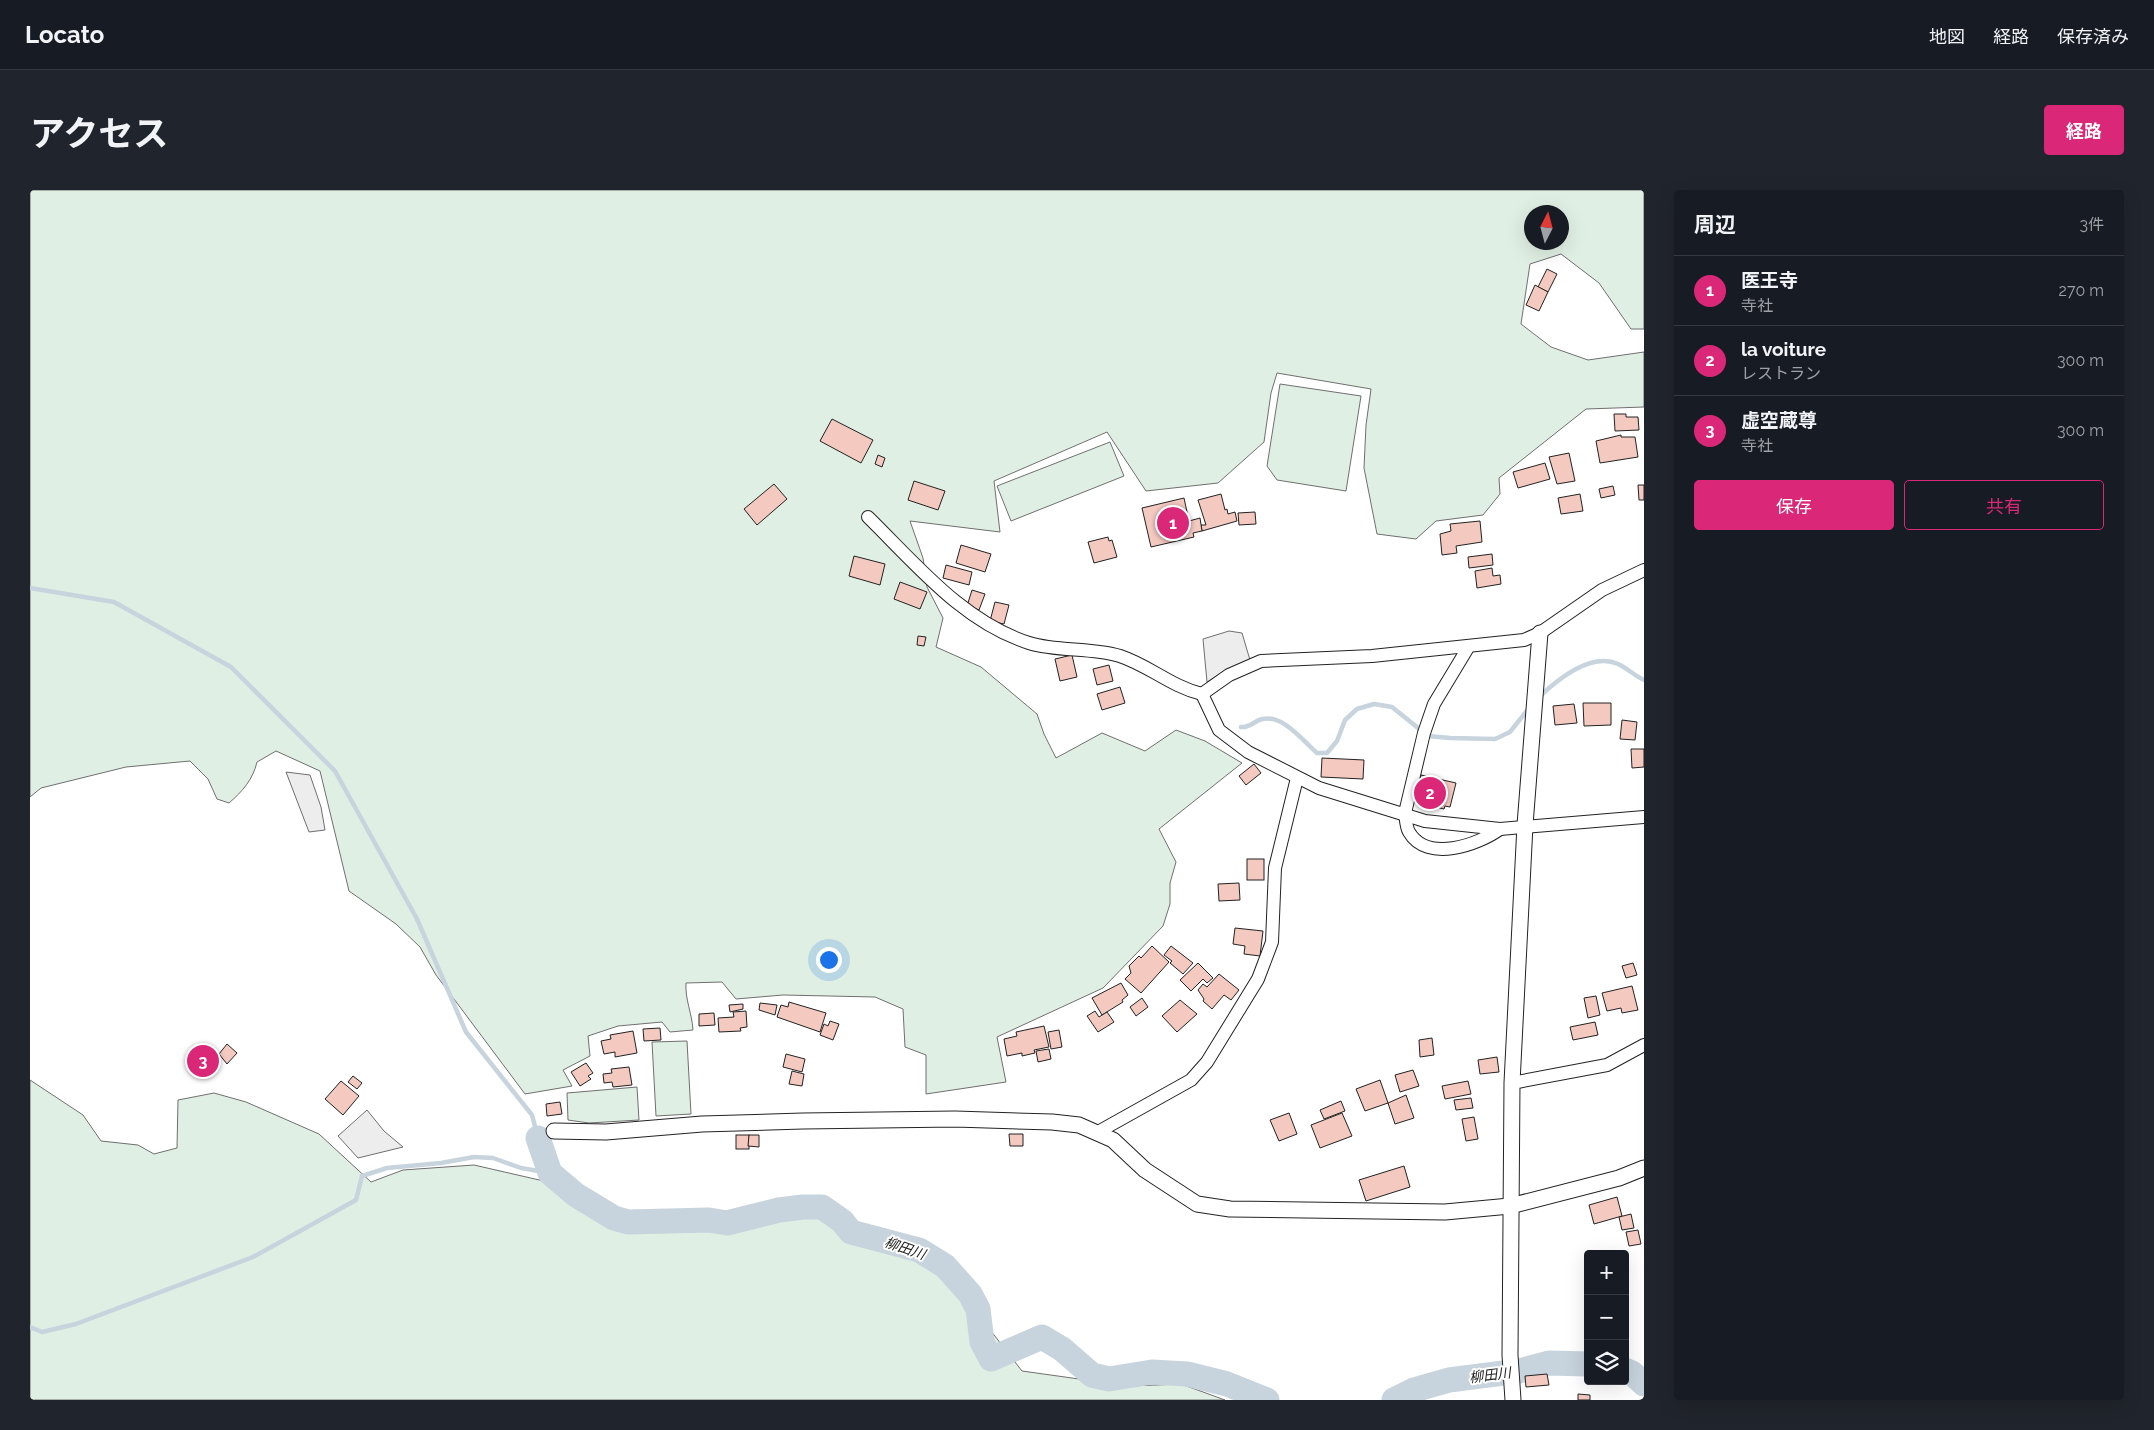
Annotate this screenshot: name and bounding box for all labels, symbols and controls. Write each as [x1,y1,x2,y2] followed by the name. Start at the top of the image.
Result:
[25,20,104,49] text: Locato
[1929,26,1965,47] text: 地図
[1993,26,2029,47] text: 経路
[2057,26,2129,47] text: 保存済み
[2044,105,2124,155] button: 経路
[30,113,168,154] text: アクセス
[1524,205,1569,250] north arrow
[1694,212,1736,237] text: 周辺
[2079,215,2104,234] text: 3件
[1741,269,1798,291] text: 医王寺
[1706,281,1714,300] text: 1
[2059,281,2104,300] text: 270 m
[1741,296,1773,315] text: 寺社
[1741,338,1826,360] text: la voiture
[1705,351,1715,370] text: 2
[2057,351,2104,370] text: 300 m
[1741,364,1821,383] text: レストラン
[1741,409,1817,431] text: 虚空蔵尊
[1706,421,1714,440] text: 3
[2057,421,2104,440] text: 300 m
[1741,436,1773,455] text: 寺社
[1694,480,1894,530] button: 保存
[1904,480,2104,530] button: 共有
[1157,504,1189,542] pin: 1
[1414,774,1446,812] pin: 2
[816,947,842,973] your location
[187,1042,219,1080] pin: 3
[883,1234,929,1263] water label: 柳田川
[1584,1250,1629,1385] map controls
[1584,1250,1629,1295] button: +
[1584,1295,1629,1340] button: −
[1584,1340,1629,1385] button: layers
[1468,1364,1514,1385] water label: 柳田川

